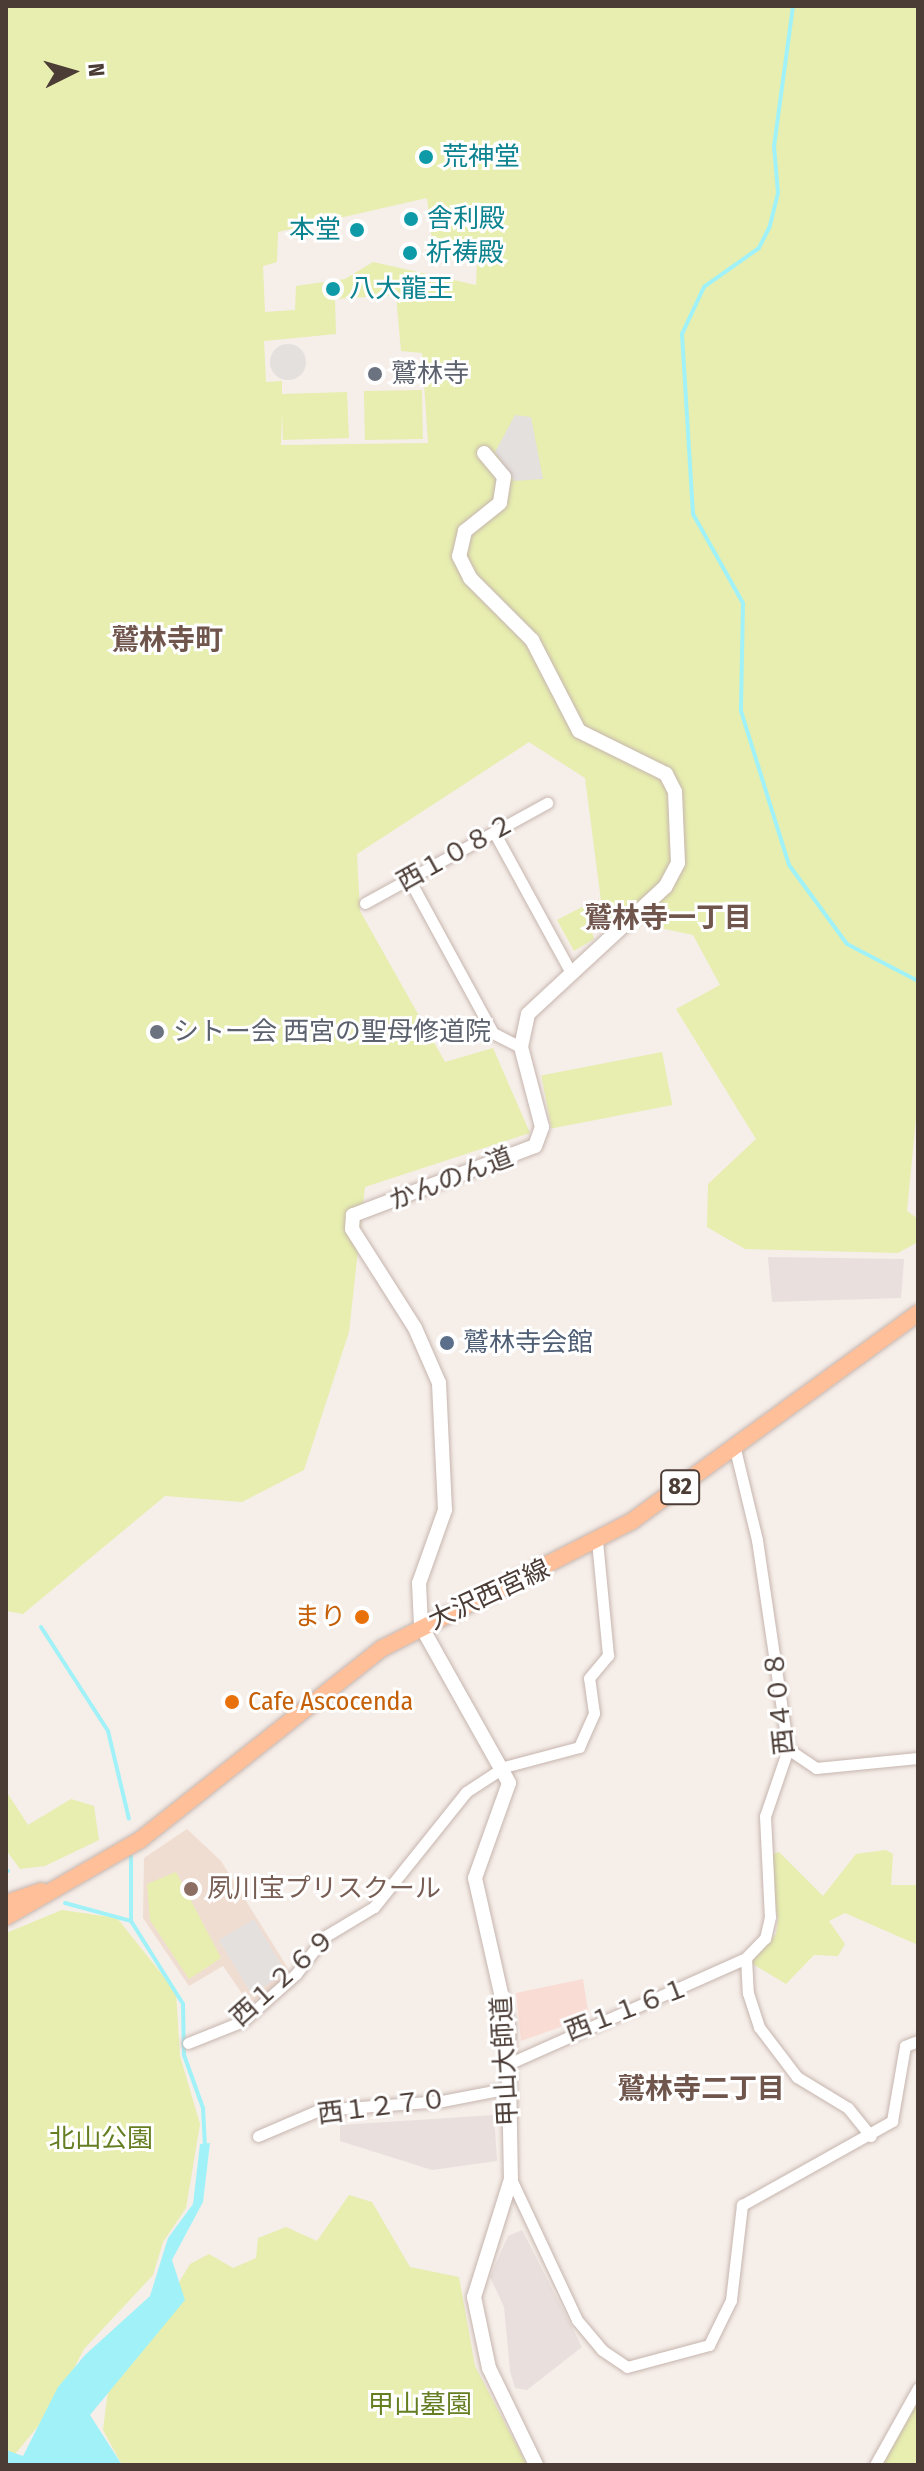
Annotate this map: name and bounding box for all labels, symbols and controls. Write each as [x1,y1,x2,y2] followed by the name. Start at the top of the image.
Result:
[32,32,112,112] north arrow
[82,62,110,78] text: N
[442,141,520,173] place label: 荒神堂
[417,148,435,166] marker: 荒神堂
[427,203,505,235] place label: 舎利殿
[402,210,420,228] marker: 舎利殿
[289,214,341,246] place label: 本堂
[348,221,366,239] marker: 本堂
[426,237,504,269] place label: 祈祷殿
[401,244,419,262] marker: 祈祷殿
[349,273,453,305] place label: 八大龍王
[324,280,342,298] marker: 八大龍王
[391,358,469,390] place label: 鷲林寺
[366,365,384,383] marker: 鷲林寺
[111,623,223,657] district label: 鷲林寺町
[392,808,520,898] street label: 西１０８２
[584,901,752,935] district label: 鷲林寺一丁目
[173,1016,491,1048] place label: シトー会 西宮の聖母修道院
[148,1023,166,1041] marker: シトー会 西宮の聖母修道院
[385,1141,517,1217] street label: かんのん道
[463,1327,593,1359] place label: 鷲林寺会館
[438,1334,456,1352] marker: 鷲林寺会館
[660,1467,700,1507] road number: 82
[423,1553,555,1637] street label: 大沢西宮線
[294,1601,346,1633] place label: まり
[353,1608,371,1626] marker: まり
[759,1650,801,1756] street label: 西４０８
[248,1686,413,1718] place label: Cafe Ascocenda
[223,1693,241,1711] marker: Cafe Ascocenda
[207,1873,441,1905] place label: 夙川宝プリスクール
[182,1880,200,1898] marker: 夙川宝プリスクール
[224,1923,342,2033] street label: 西１２６９
[561,1972,693,2048] street label: 西１１６１
[486,1995,524,2127] street label: 甲山大師道
[617,2072,785,2106] district label: 鷲林寺二丁目
[316,2084,448,2130] street label: 西１２７０
[49,2123,153,2155] park label: 北山公園
[368,2389,472,2421] park label: 甲山墓園

